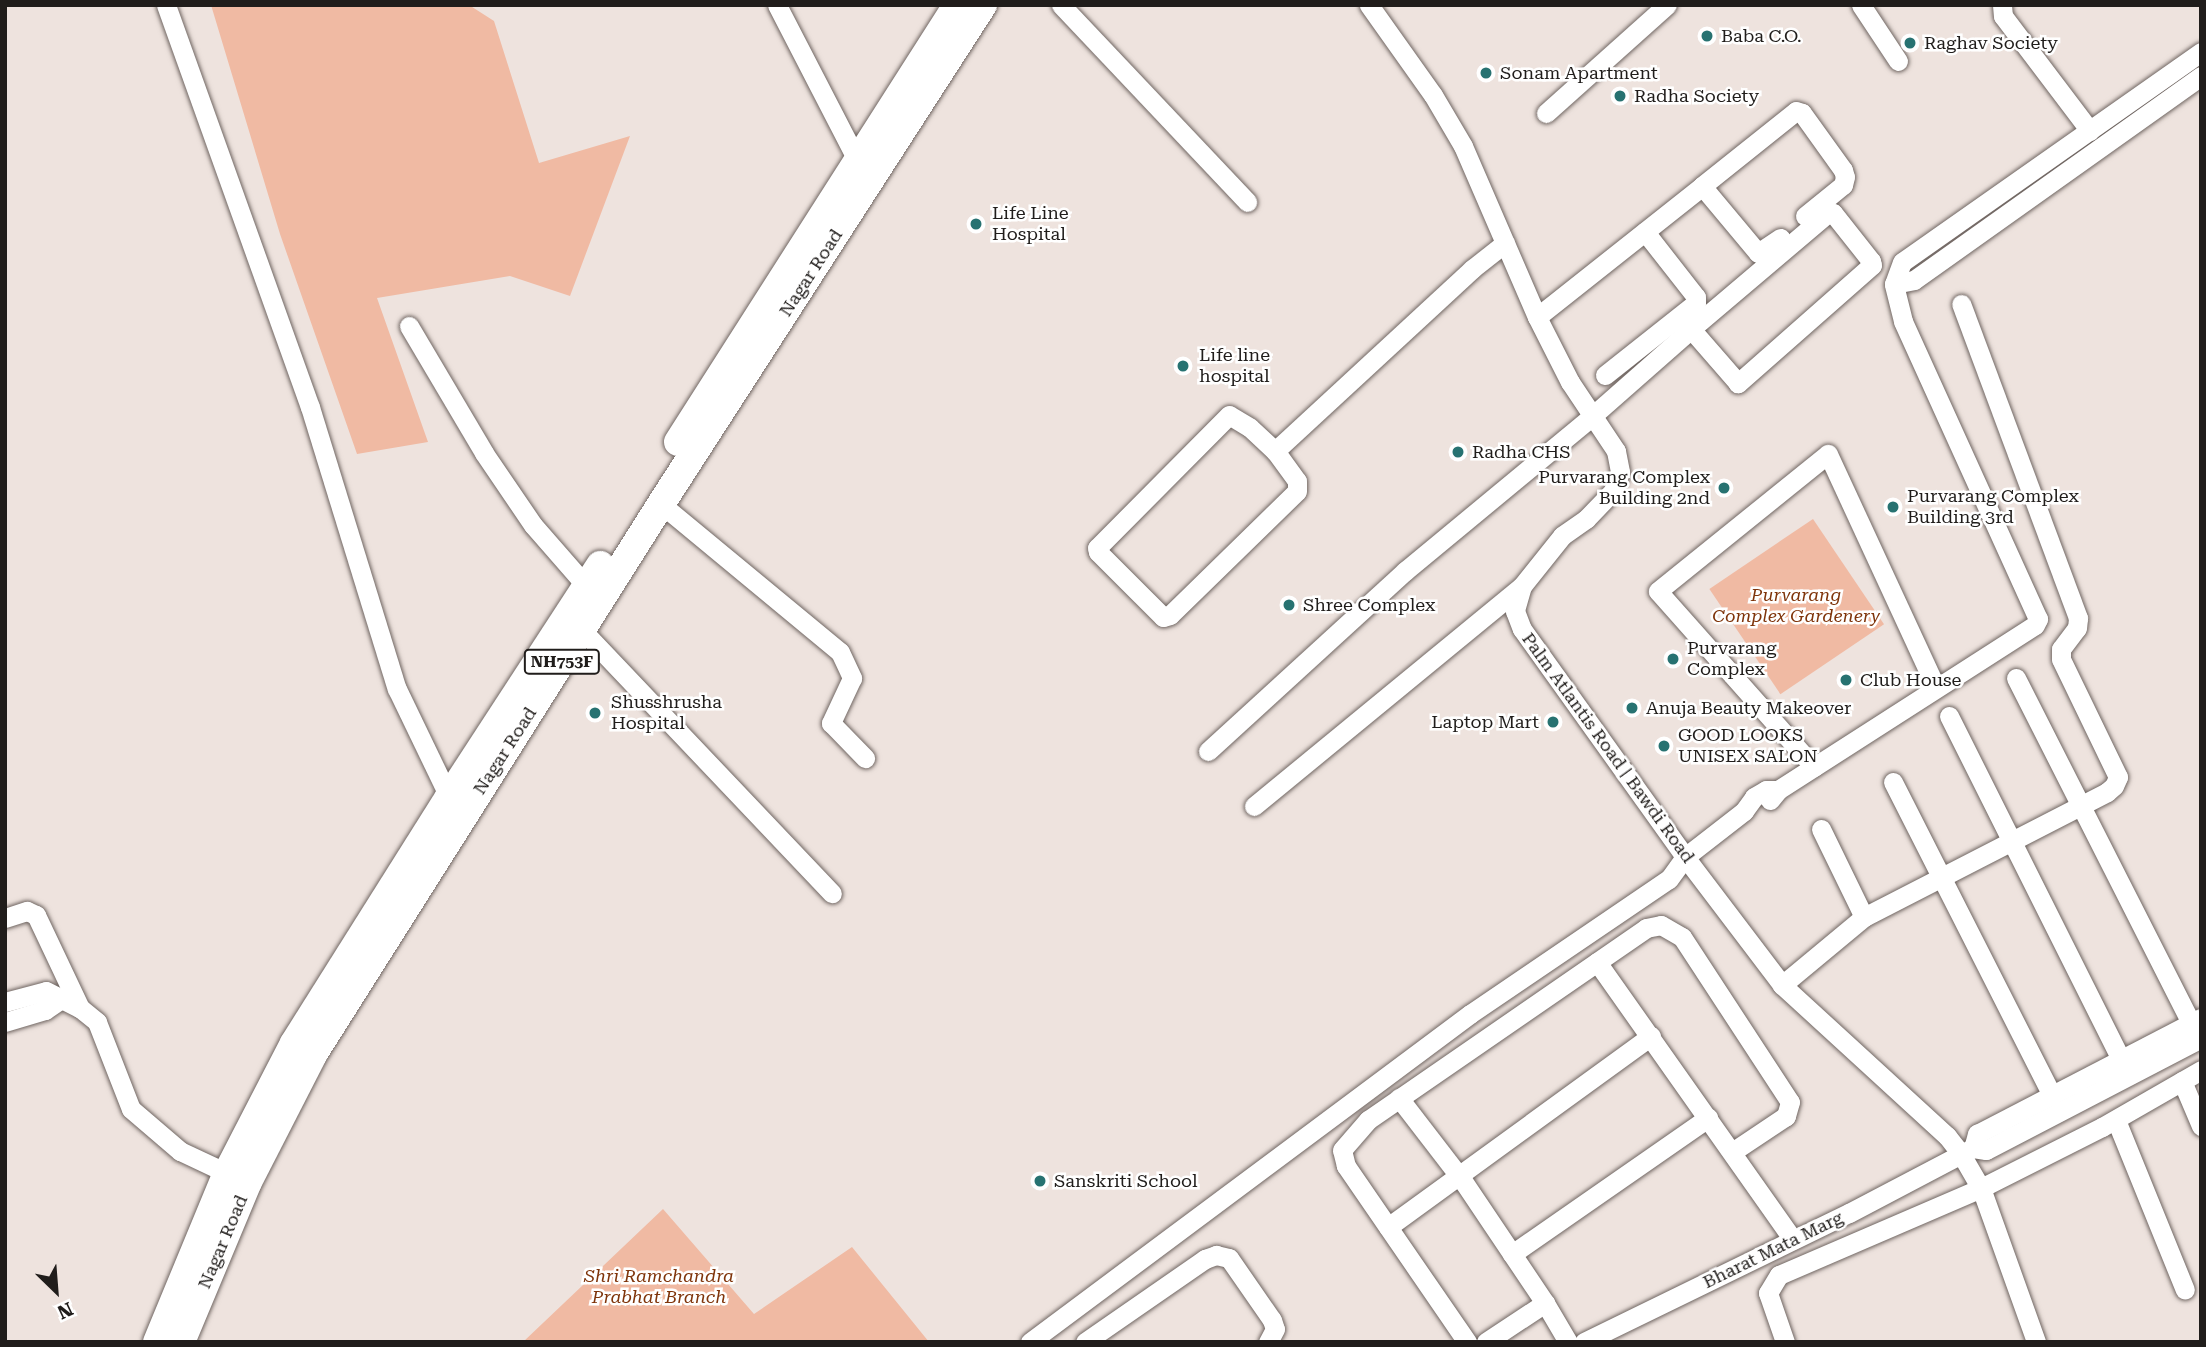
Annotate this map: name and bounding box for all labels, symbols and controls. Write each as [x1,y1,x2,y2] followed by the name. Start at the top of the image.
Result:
[1721,25,1802,47] place label: Baba C.O.
[1699,28,1715,44] marker: Baba C.O.
[1924,32,2058,54] place label: Raghav Society
[1902,35,1918,51] marker: Raghav Society
[1500,62,1658,84] place label: Sonam Apartment
[1478,65,1494,81] marker: Sonam Apartment
[1634,85,1759,107] place label: Radha Society
[1612,88,1628,104] marker: Radha Society
[992,203,1069,246] place label: Life Line Hospital
[966,214,986,234] marker: Life Line Hospital
[775,225,847,321] street label: Nagar Road
[1199,345,1270,388] place label: Life line hospital
[1173,356,1193,376] marker: Life line hospital
[1472,441,1570,463] place label: Radha CHS
[1450,444,1466,460] marker: Radha CHS
[1538,467,1710,510] place label: Purvarang Complex Building 2nd
[1716,480,1732,496] marker: Purvarang Complex Building 2nd
[1907,486,2079,528] place label: Purvarang Complex Building 3rd
[1885,499,1901,515] marker: Purvarang Complex Building 3rd
[1712,585,1880,628] park label: Purvarang Complex Gardenery
[1303,594,1435,616] place label: Shree Complex
[1281,597,1297,613] marker: Shree Complex
[1517,629,1699,867] street label: Palm Atlantis Road | Bawdi Road
[1687,638,1776,680] place label: Purvarang Complex
[524,650,600,674] road number: NH753F
[1665,651,1681,667] marker: Purvarang Complex
[1860,669,1961,691] place label: Club House
[1838,672,1854,688] marker: Club House
[611,692,722,734] place label: Shusshrusha Hospital
[1646,697,1851,719] place label: Anuja Beauty Makeover
[1624,700,1640,716] marker: Anuja Beauty Makeover
[469,703,541,799] street label: Nagar Road
[585,703,605,723] marker: Shusshrusha Hospital
[1431,711,1539,733] place label: Laptop Mart
[1545,714,1561,730] marker: Laptop Mart
[1678,725,1818,768] place label: GOOD LOOKS UNISEX SALON
[1656,738,1672,754] marker: GOOD LOOKS UNISEX SALON
[1054,1170,1198,1192] place label: Sanskriti School
[1032,1173,1048,1189] marker: Sanskriti School
[194,1192,252,1292] street label: Nagar Road
[1699,1207,1847,1293] street label: Bharat Mata Marg
[21,1256,91,1326] north arrow
[584,1266,734,1308] park label: Shri Ramchandra Prabhat Branch
[54,1297,77,1324] text: N

